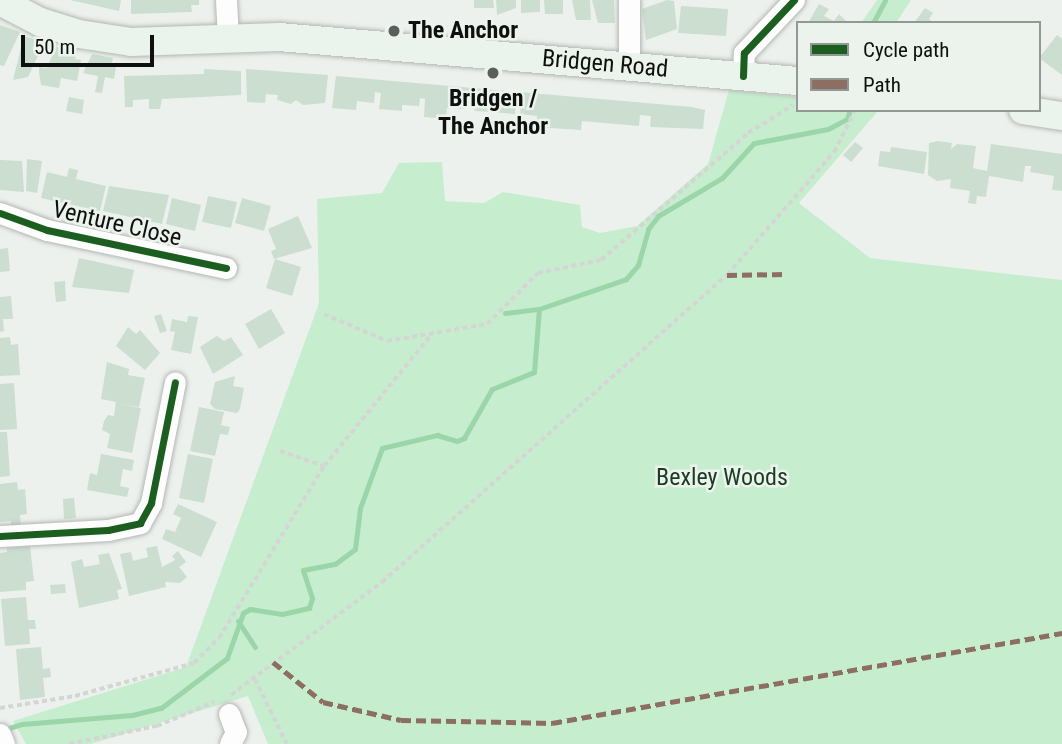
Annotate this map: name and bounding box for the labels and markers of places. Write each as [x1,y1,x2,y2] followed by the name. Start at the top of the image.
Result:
[408,17,518,45] place label: The Anchor
[386,23,402,39] marker: The Anchor
[485,65,501,81] marker: Bridgen / The Anchor
[438,85,548,141] place label: Bridgen / The Anchor

